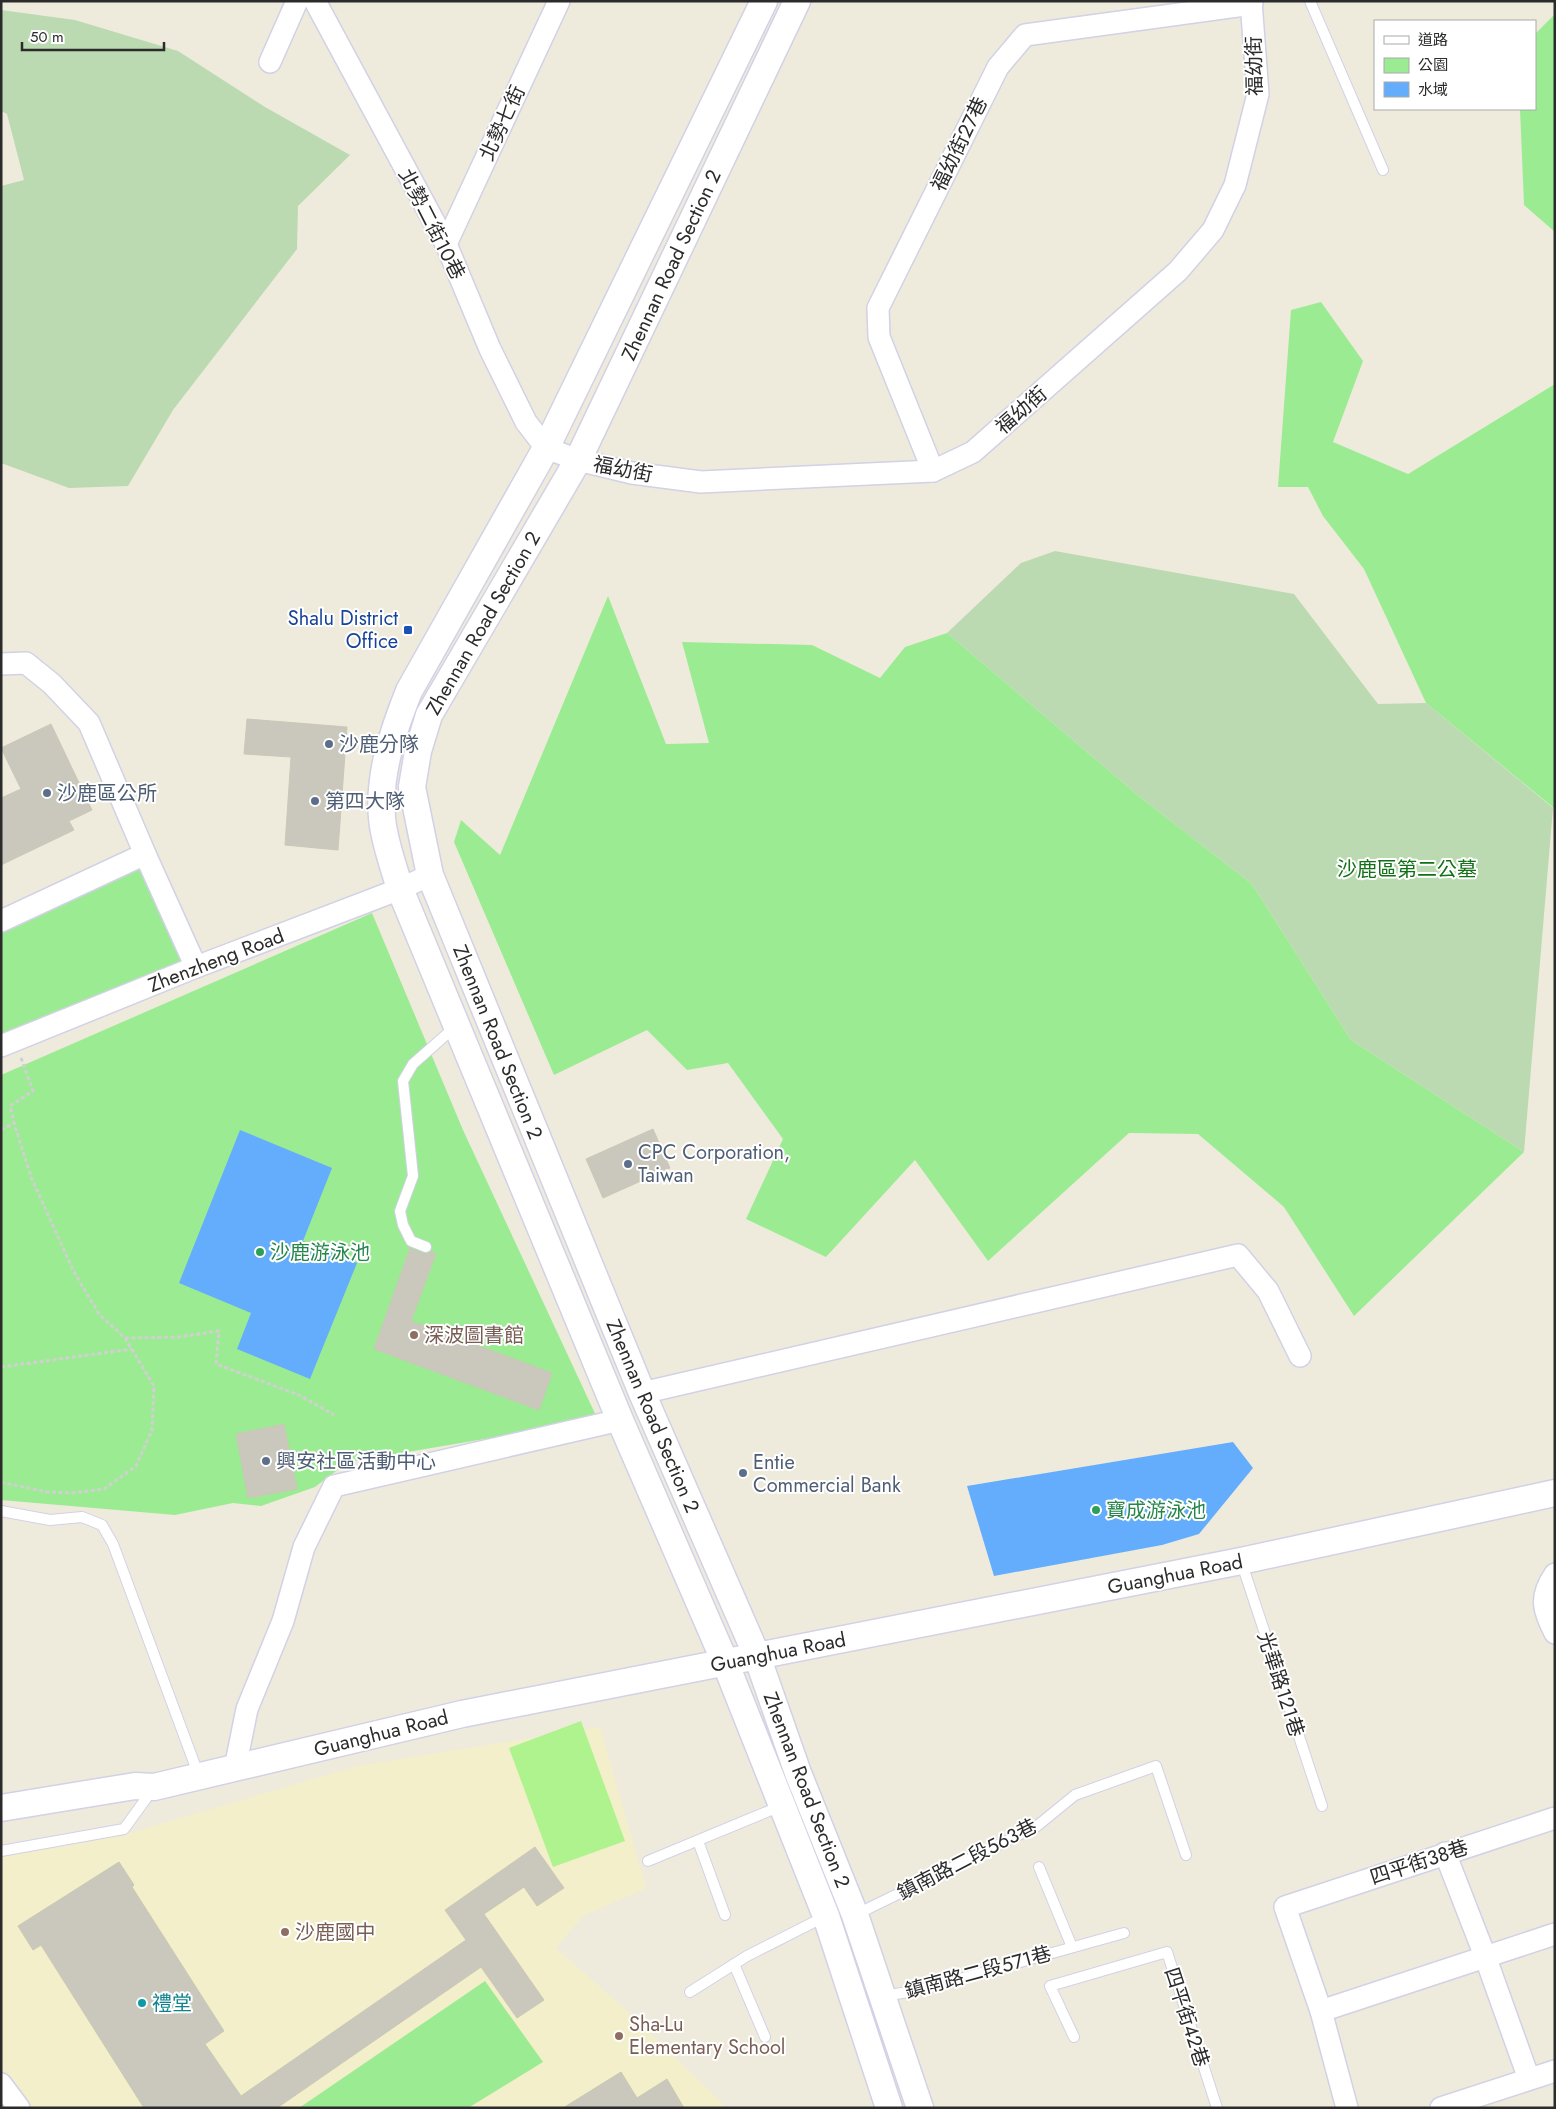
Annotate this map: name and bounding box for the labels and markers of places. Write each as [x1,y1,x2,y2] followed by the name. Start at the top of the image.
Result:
[288,604,398,656] place label: Shalu District Office
[402,624,414,636] marker: Shalu District Office
[339,730,419,759] place label: 沙鹿分隊
[323,738,335,750] marker: 沙鹿分隊
[57,779,157,808] place label: 沙鹿區公所
[41,787,53,799] marker: 沙鹿區公所
[325,787,405,816] place label: 第四大隊
[309,795,321,807] marker: 第四大隊
[638,1138,790,1190] place label: CPC Corporation, Taiwan
[622,1158,634,1170] marker: CPC Corporation, Taiwan
[270,1238,370,1267] place label: 沙鹿游泳池
[254,1246,266,1258] marker: 沙鹿游泳池
[424,1321,524,1350] place label: 深波圖書館
[408,1329,420,1341] marker: 深波圖書館
[276,1447,436,1476] place label: 興安社區活動中心
[753,1448,901,1500] place label: Entie Commercial Bank
[260,1455,272,1467] marker: 興安社區活動中心
[737,1467,749,1479] marker: Entie Commercial Bank
[1106,1496,1206,1525] place label: 寶成游泳池
[1090,1504,1102,1516] marker: 寶成游泳池
[295,1918,375,1947] place label: 沙鹿國中
[279,1926,291,1938] marker: 沙鹿國中
[152,1989,192,2018] place label: 禮堂
[136,1997,148,2009] marker: 禮堂
[629,2010,785,2062] place label: Sha-Lu Elementary School
[613,2030,625,2042] marker: Sha-Lu Elementary School

